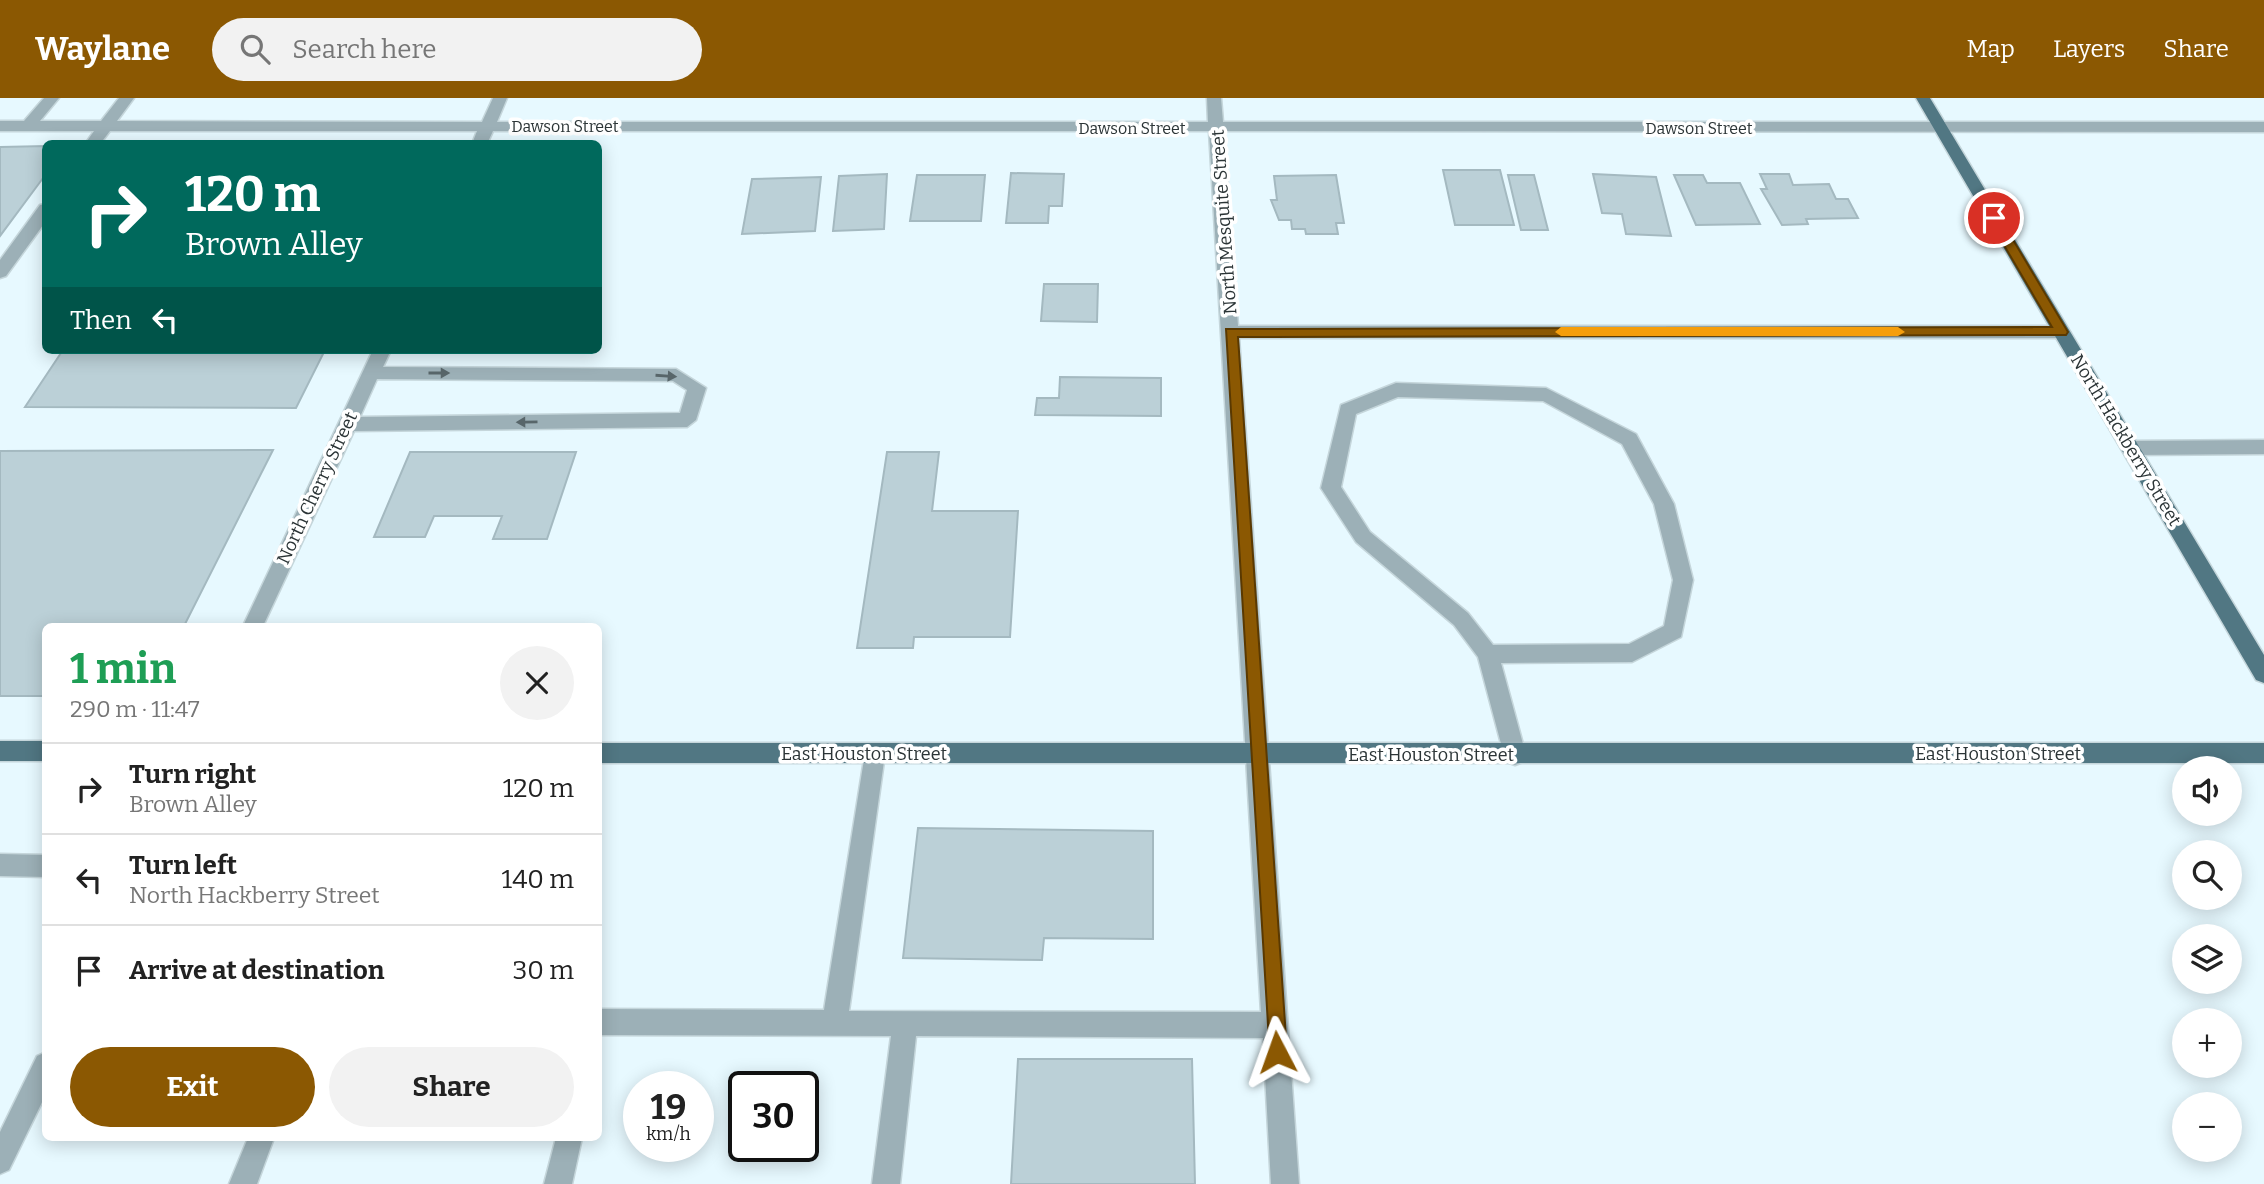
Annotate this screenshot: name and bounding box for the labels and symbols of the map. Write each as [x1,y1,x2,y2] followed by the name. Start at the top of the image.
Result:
[511,117,619,136] street label: Dawson Street
[1078,119,1186,138] street label: Dawson Street
[1645,119,1753,138] street label: Dawson Street
[1207,128,1241,315] street label: North Mesquite Street
[1964,188,2024,248] pin
[2066,350,2186,530] street label: North Hackberry Street
[428,367,450,379] one-way arrow
[655,370,677,381] one-way arrow
[272,408,362,568] street label: North Cherry Street
[516,416,538,428] one-way arrow
[781,743,947,765] street label: East Houston Street
[1915,743,2081,765] street label: East Houston Street
[1348,744,1514,766] street label: East Houston Street
[1240,1015,1314,1089] position arrow
[728,1071,819,1162] speed limit sign: 30

